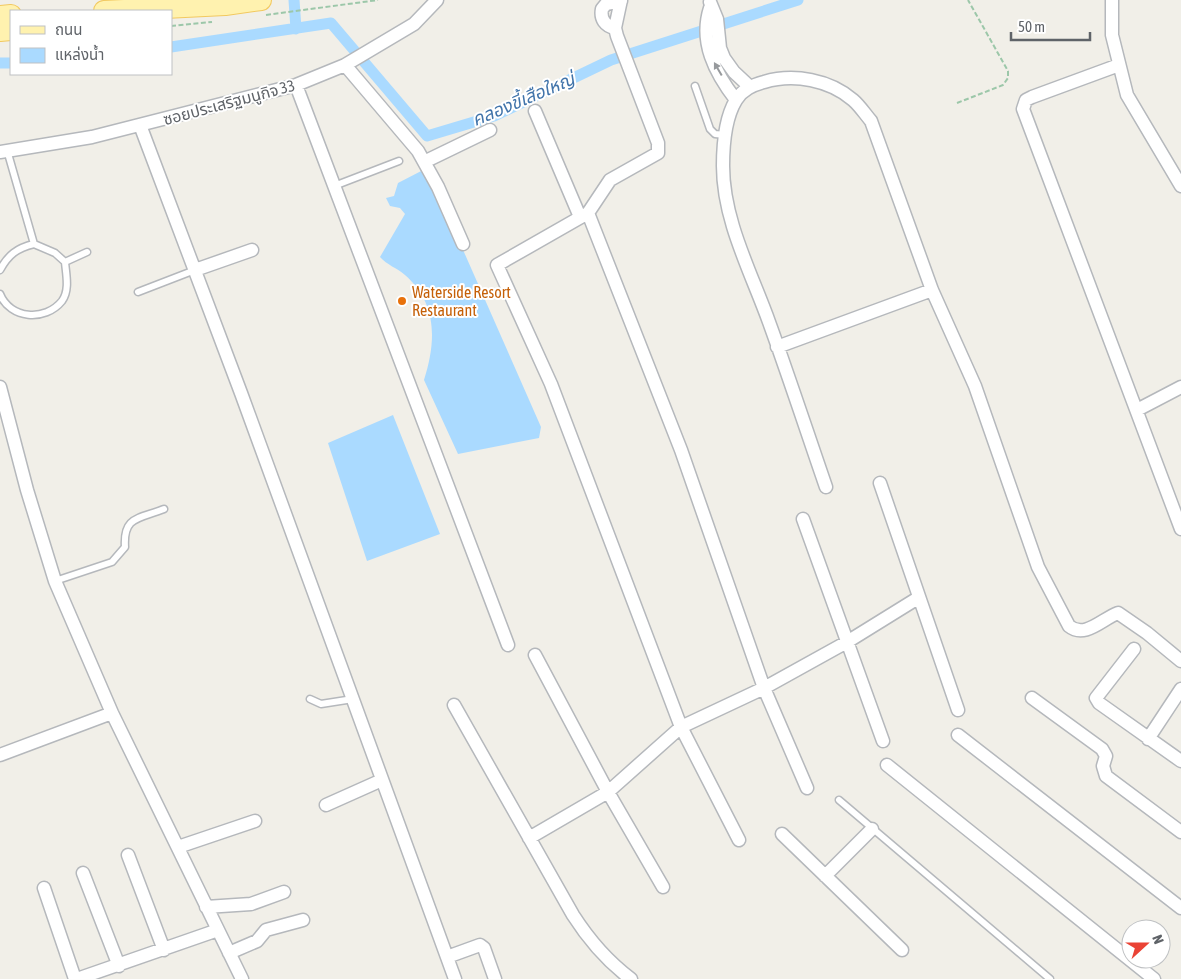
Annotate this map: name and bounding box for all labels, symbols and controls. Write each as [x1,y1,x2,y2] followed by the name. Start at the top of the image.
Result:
[10,10,172,75] legend
[1011,10,1090,42] scale bar
[1018,18,1045,35] text: 50 m
[55,21,82,38] text: ถนน
[55,44,104,63] text: แหล่งน้ำ
[713,63,722,76] one-way arrow
[468,65,580,130] water label: คลองขี้เสือใหญ่
[161,76,297,129] street label: ซอยประเสริฐมนูกิจ 33
[412,283,511,319] place label: Waterside Resort Restaurant
[396,295,408,307] marker: Waterside Resort Restaurant
[1121,919,1171,969] north arrow
[1149,933,1167,946] text: N

